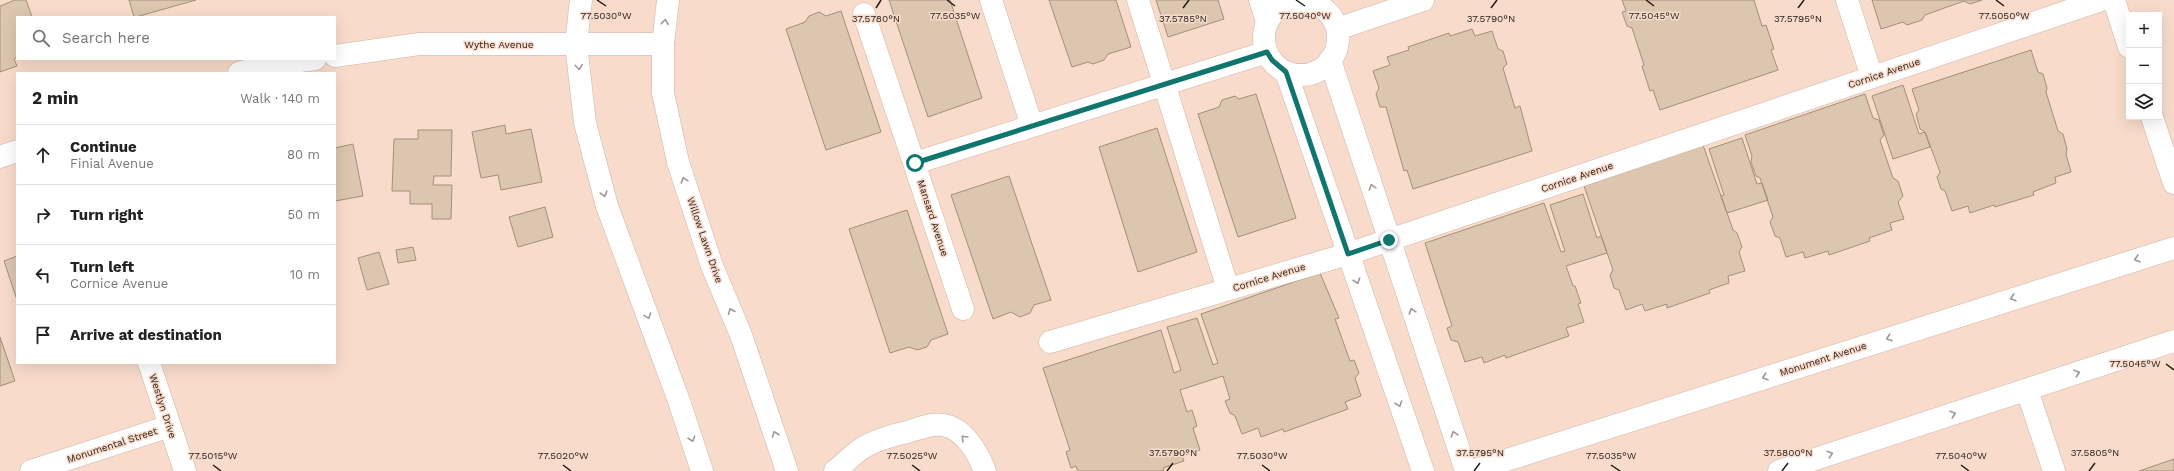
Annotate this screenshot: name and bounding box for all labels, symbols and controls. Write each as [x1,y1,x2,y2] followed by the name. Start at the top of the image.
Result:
[580,10,632,21] text: 77.5030°W
[930,10,981,21] text: 77.5035°W
[1279,10,1331,21] text: 77.5040°W
[1628,10,1680,21] text: 77.5045°W
[1978,10,2030,21] text: 77.5050°W
[2126,12,2162,120] map controls
[2126,12,2162,48] button: +
[852,13,900,24] text: 37.5780°N
[1159,13,1207,24] text: 37.5785°N
[1467,13,1515,24] text: 37.5790°N
[1774,13,1822,24] text: 37.5795°N
[16,16,336,60] search box
[661,19,670,25] one-way arrow
[30,27,52,49] icon: search
[62,29,150,47] text: Search here
[464,39,534,50] street label: Wythe Avenue
[2126,48,2162,84] button: −
[1846,55,1922,90] street label: Cornice Avenue
[574,64,583,70] one-way arrow
[2126,84,2162,120] button: layers
[32,88,78,108] text: 2 min
[240,91,320,106] text: Walk · 140 m
[70,138,137,156] text: Continue
[32,144,54,166] icon: ahead
[287,147,320,162] text: 80 m
[906,154,924,172] route start
[70,156,154,171] text: Finial Avenue
[1539,159,1615,194] street label: Cornice Avenue
[680,176,689,183] one-way arrow
[915,178,951,258] street label: Mansard Avenue
[1368,184,1376,191] one-way arrow
[599,190,608,197] one-way arrow
[685,196,725,285] street label: Willow Lawn Drive
[32,204,54,226] icon: right
[70,206,143,224] text: Turn right
[288,207,320,222] text: 50 m
[1380,231,1398,249] route end
[2133,254,2140,263] one-way arrow
[70,258,134,276] text: Turn left
[1231,261,1307,293] street label: Cornice Avenue
[32,264,54,286] icon: left
[290,267,320,282] text: 10 m
[70,276,168,291] text: Cornice Avenue
[1352,278,1361,285] one-way arrow
[2009,293,2016,302] one-way arrow
[1409,307,1417,314] one-way arrow
[728,308,736,315] one-way arrow
[643,313,651,320] one-way arrow
[32,324,54,346] icon: arrive
[70,326,222,344] text: Arrive at destination
[1886,333,1893,342] one-way arrow
[1778,340,1868,378] street label: Monument Avenue
[2109,358,2161,369] text: 77.5045°W
[2073,369,2080,378] one-way arrow
[147,372,179,440] street label: Westlyn Drive
[1762,373,1769,381] one-way arrow
[1395,400,1403,407] one-way arrow
[1950,410,1957,419] one-way arrow
[65,425,159,465] street label: Monumental Street
[771,431,779,438] one-way arrow
[1450,431,1458,438] one-way arrow
[687,435,695,442] one-way arrow
[962,435,969,443] one-way arrow
[1149,447,1197,458] text: 37.5790°N
[1456,447,1504,458] text: 37.5795°N
[1763,447,1813,458] text: 37.5800°N
[2071,447,2119,458] text: 37.5805°N
[189,450,238,461] text: 77.5015°W
[537,450,589,461] text: 77.5020°W
[887,450,938,461] text: 77.5025°W
[1236,450,1288,461] text: 77.5030°W
[1586,450,1637,461] text: 77.5035°W
[1935,450,1987,461] text: 77.5040°W
[1826,451,1833,459] one-way arrow

